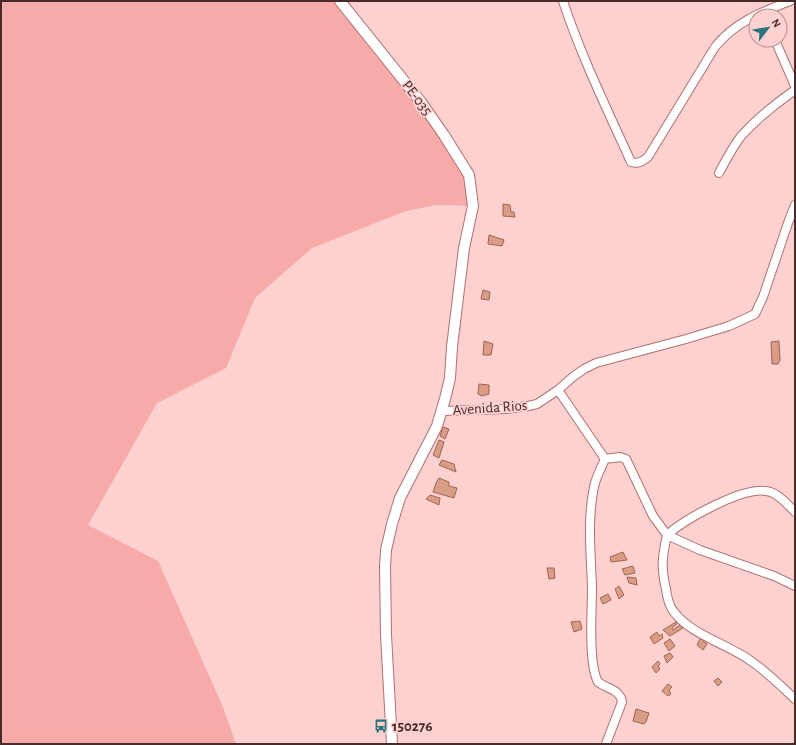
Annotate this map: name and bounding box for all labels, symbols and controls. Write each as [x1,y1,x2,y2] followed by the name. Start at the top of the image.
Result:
[748,8,788,48] north arrow
[769,17,783,29] text: N
[399,78,435,118] street label: PE-035
[452,398,528,418] street label: Avenida Rios
[373,718,389,734] bus stop icon: 150276
[392,719,433,734] place label: 150276

